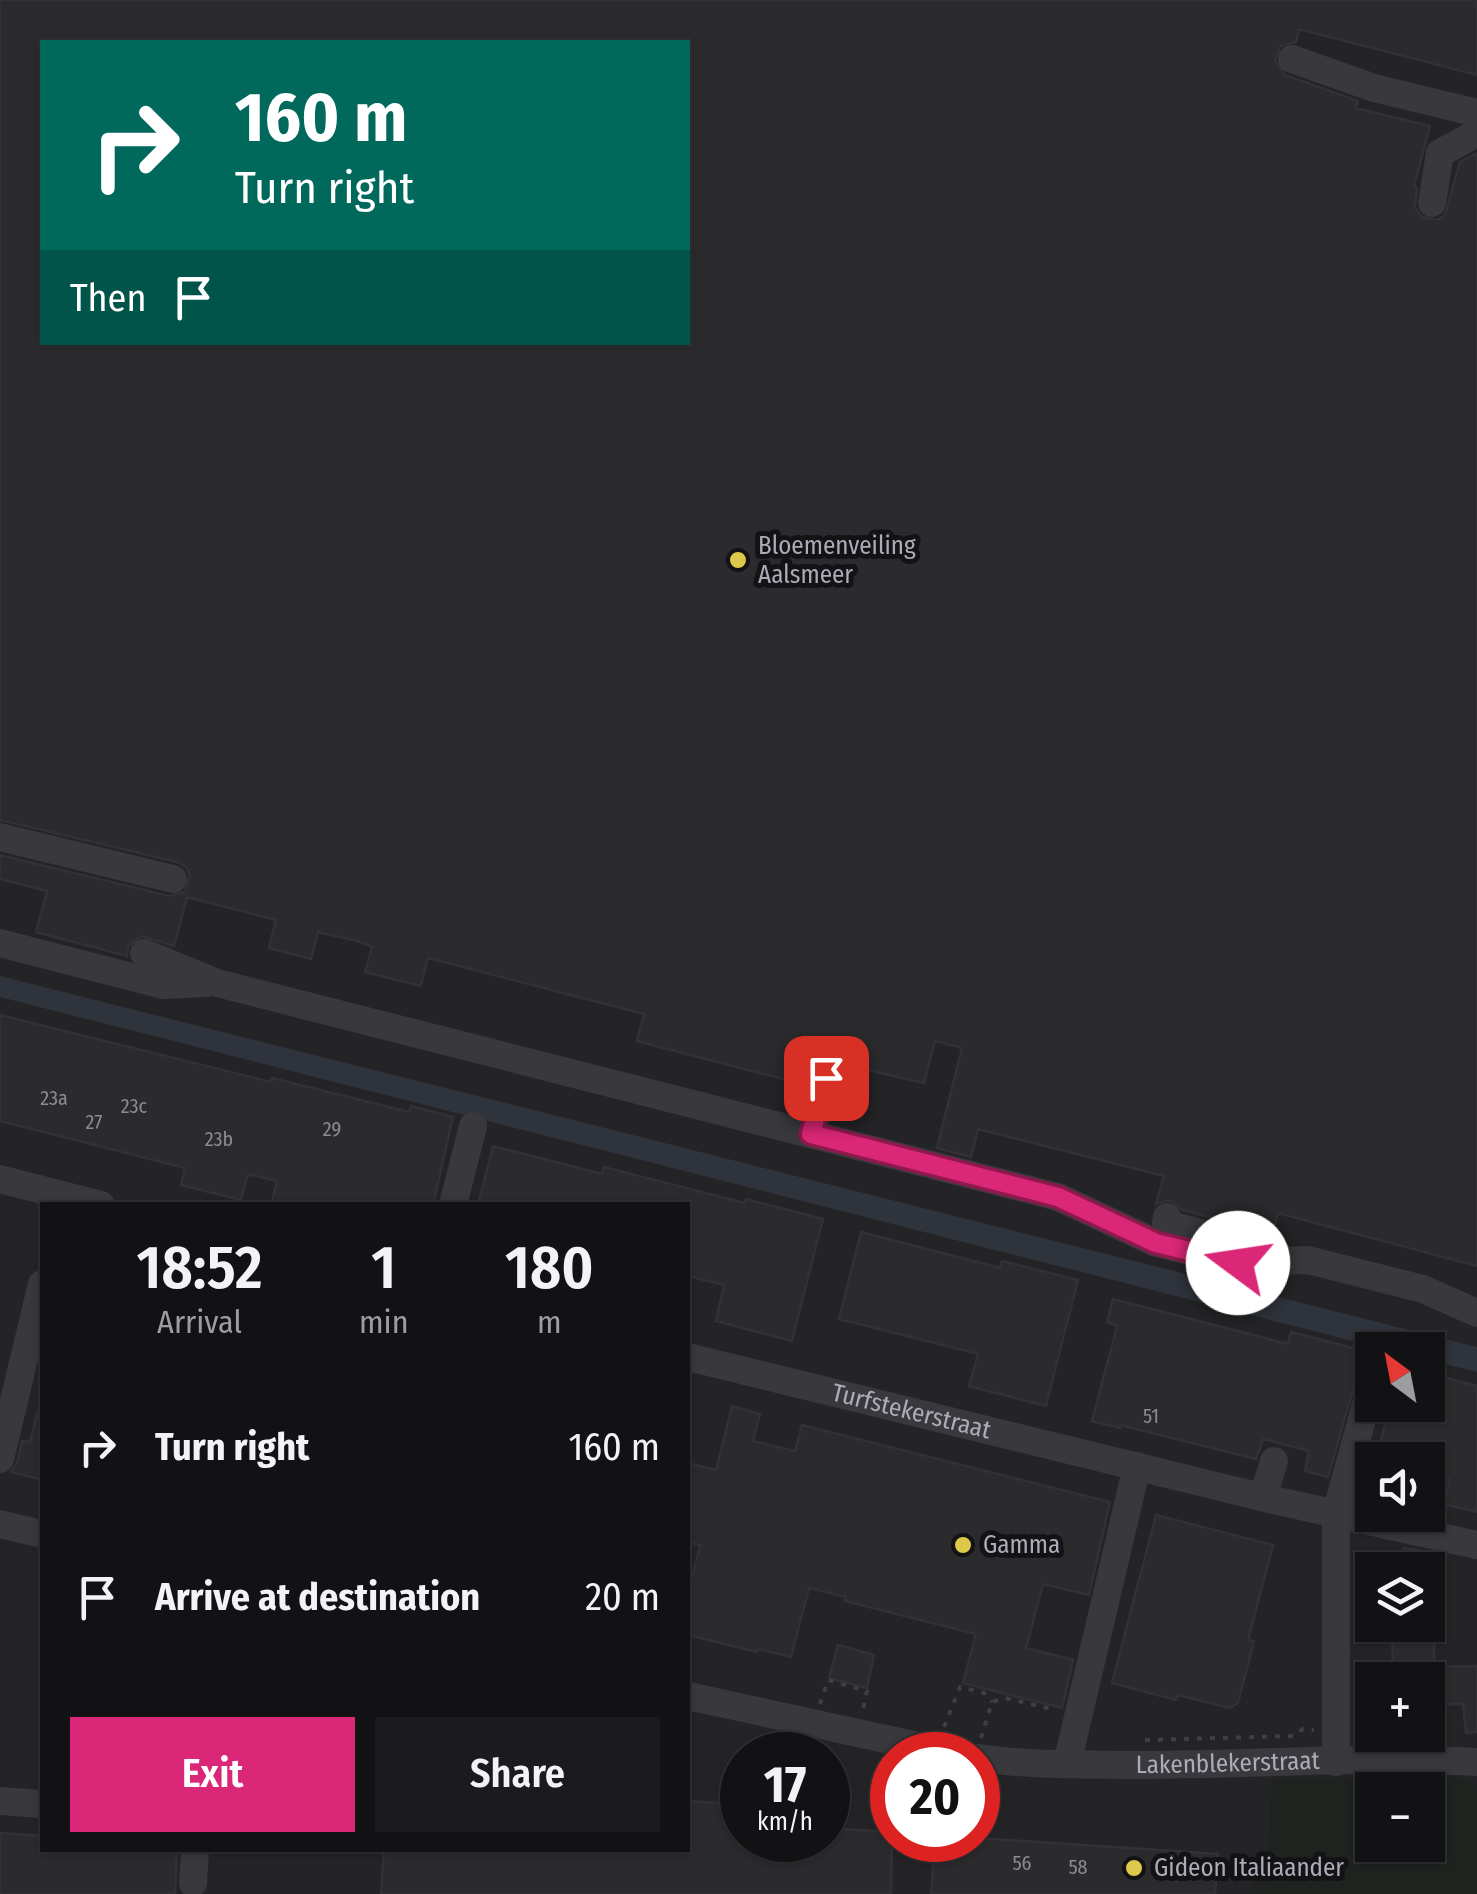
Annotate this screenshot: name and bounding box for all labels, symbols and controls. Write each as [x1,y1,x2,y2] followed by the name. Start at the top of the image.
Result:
[235,76,407,160] text: 160 m
[70,80,200,210] icon: right
[235,161,414,215] text: Turn right
[166,270,221,325] icon: arrive
[70,275,146,321] text: Then
[758,531,916,590] place label: Bloemenveiling Aalsmeer
[727,549,749,571] marker: Bloemenveiling Aalsmeer
[784,1036,869,1121] pin
[799,1051,854,1106] icon: arrive
[40,1086,68,1110] house number: 23a
[121,1094,148,1118] house number: 23c
[86,1110,102,1134] house number: 27
[323,1117,341,1141] house number: 29
[205,1127,233,1151] house number: 23b
[1186,1211,1290,1315] position arrow
[136,1232,263,1304] text: 18:52
[371,1232,396,1304] text: 1
[505,1232,594,1304] text: 180
[157,1303,242,1341] text: Arrival
[359,1303,409,1341] text: min
[537,1303,562,1341] text: m
[1355,1332,1445,1422] north arrow
[1355,1332,1445,1862] map controls
[829,1378,995,1446] street label: Turfstekerstraat
[1143,1404,1159,1428] house number: 51
[70,1420,125,1475] icon: right
[155,1424,309,1470] text: Turn right
[568,1424,660,1470] text: 160 m
[1355,1442,1445,1532] button: sound
[983,1530,1060,1560] place label: Gamma
[952,1534,974,1556] marker: Gamma
[1355,1552,1445,1642] button: layers
[70,1570,125,1625] icon: arrive
[155,1574,480,1620] text: Arrive at destination
[585,1574,660,1620] text: 20 m
[1355,1662,1445,1752] button: +
[70,1717,355,1832] button: Exit
[375,1717,660,1832] button: Share
[870,1732,1000,1862] speed limit sign: 20
[1136,1746,1321,1780] street label: Lakenblekerstraat
[764,1755,806,1815] text: 17
[1355,1772,1445,1862] button: −
[757,1807,813,1837] text: km/h
[1012,1851,1032,1875] house number: 56
[1154,1853,1344,1883] place label: Gideon Italiaander
[1068,1855,1088,1879] house number: 58
[1123,1857,1145,1879] marker: Gideon Italiaander

